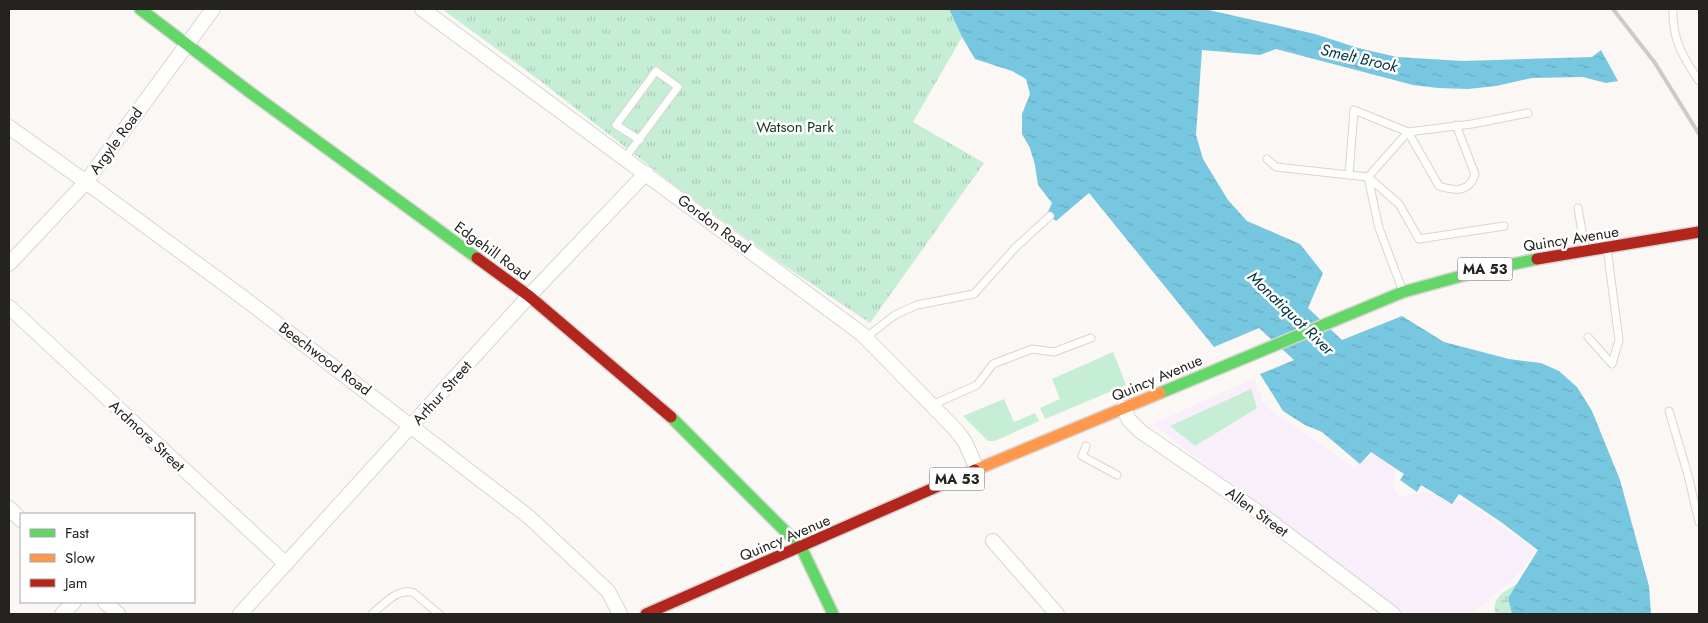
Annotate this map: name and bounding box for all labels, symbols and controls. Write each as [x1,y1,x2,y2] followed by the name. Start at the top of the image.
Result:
[1318,38,1401,78] water label: Smelt Brook
[84,103,148,179] street label: Argyle Road
[756,116,834,138] park label: Watson Park
[673,189,755,259] street label: Gordon Road
[450,216,534,286] street label: Edgehill Road
[1522,221,1621,257] street label: Quincy Avenue
[1458,258,1512,280] road number: MA 53
[1243,266,1341,361] water label: Monatiquot River
[274,317,376,401] street label: Beechwood Road
[1108,349,1206,407] street label: Quincy Avenue
[407,356,477,430] street label: Arthur Street
[104,395,190,477] street label: Ardmore Street
[930,468,984,490] road number: MA 53
[1221,482,1293,542] street label: Allen Street
[736,509,834,567] street label: Quincy Avenue
[20,513,195,603] legend
[65,522,89,544] text: Fast
[65,547,96,569] text: Slow
[63,572,88,594] text: Jam

